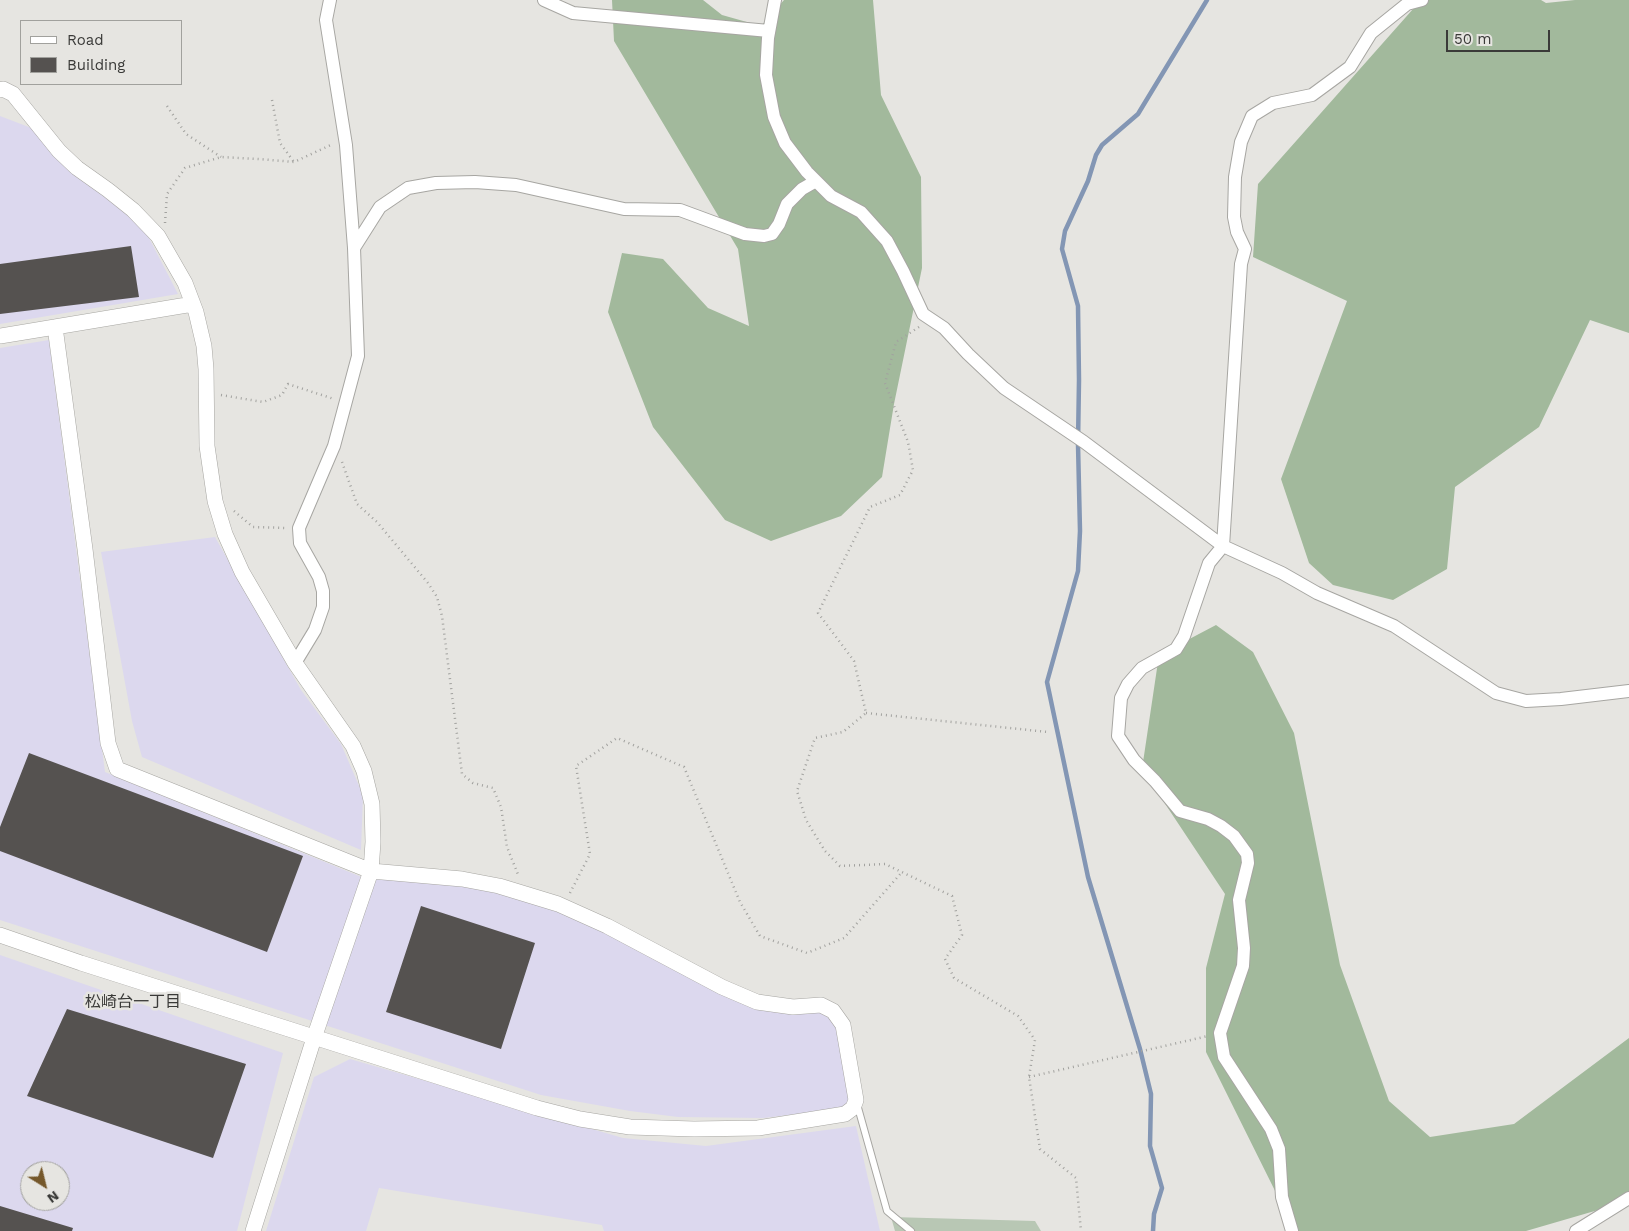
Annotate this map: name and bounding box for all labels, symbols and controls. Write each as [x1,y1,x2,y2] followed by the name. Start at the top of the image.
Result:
[20,20,182,85] legend
[1449,20,1553,52] scale bar
[1454,30,1491,48] text: 50 m
[67,31,104,49] text: Road
[67,56,125,74] text: Building
[85,992,181,1012] district label: 松崎台一丁目
[20,1161,70,1211] north arrow
[44,1188,62,1207] text: N

